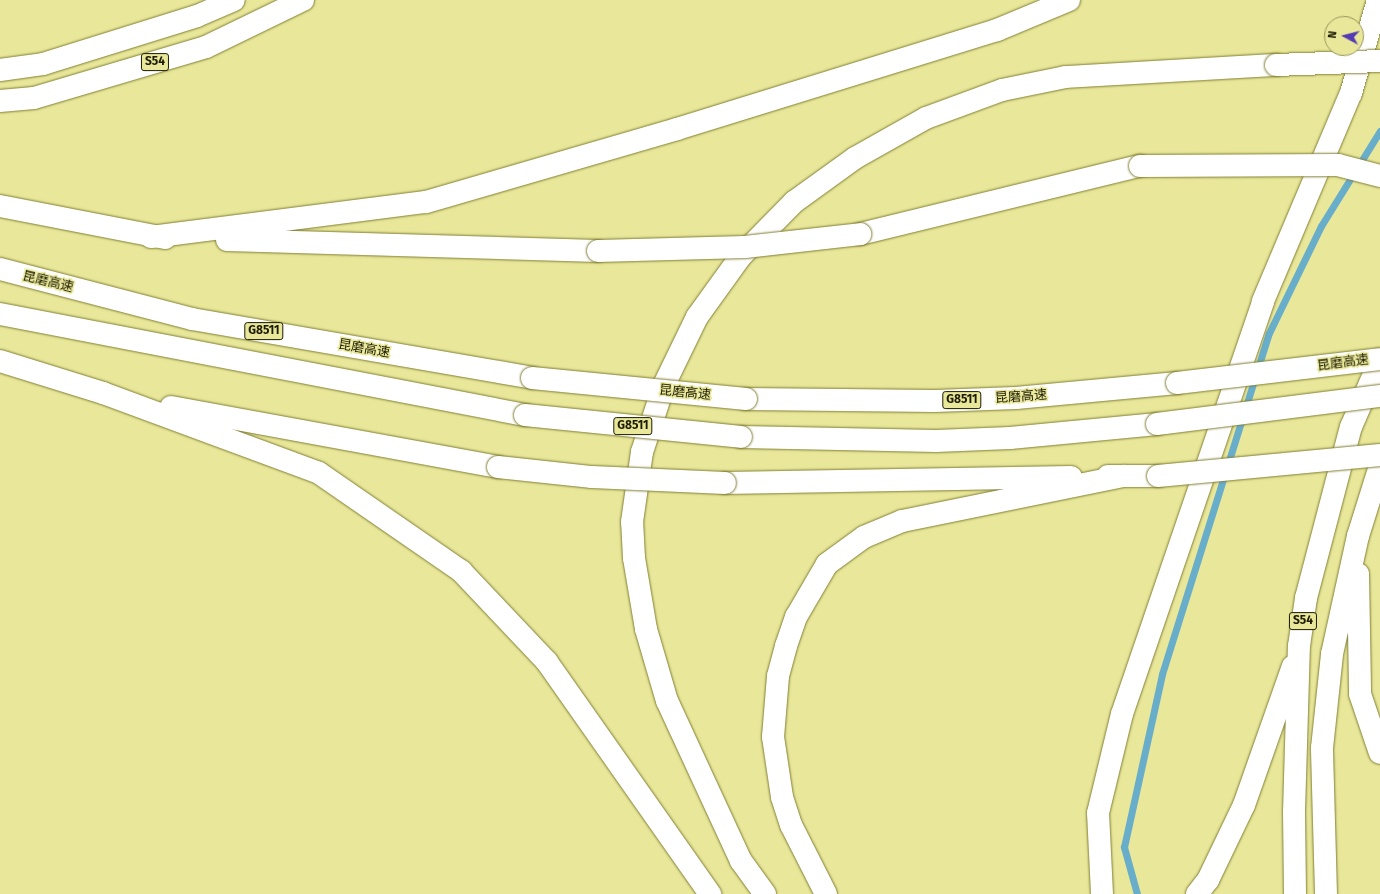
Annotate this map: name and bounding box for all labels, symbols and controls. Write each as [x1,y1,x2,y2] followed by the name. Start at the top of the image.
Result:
[1324,16,1364,56] north arrow
[1326,30,1339,39] text: N
[140,52,170,72] road number: S54
[21,268,75,296] street label: 昆磨高速
[244,321,284,341] road number: G8511
[337,337,391,361] street label: 昆磨高速
[1316,352,1370,374] street label: 昆磨高速
[658,383,712,403] street label: 昆磨高速
[995,387,1047,407] street label: 昆磨高速
[942,390,982,410] road number: G8511
[613,416,653,436] road number: G8511
[1288,611,1318,631] road number: S54

